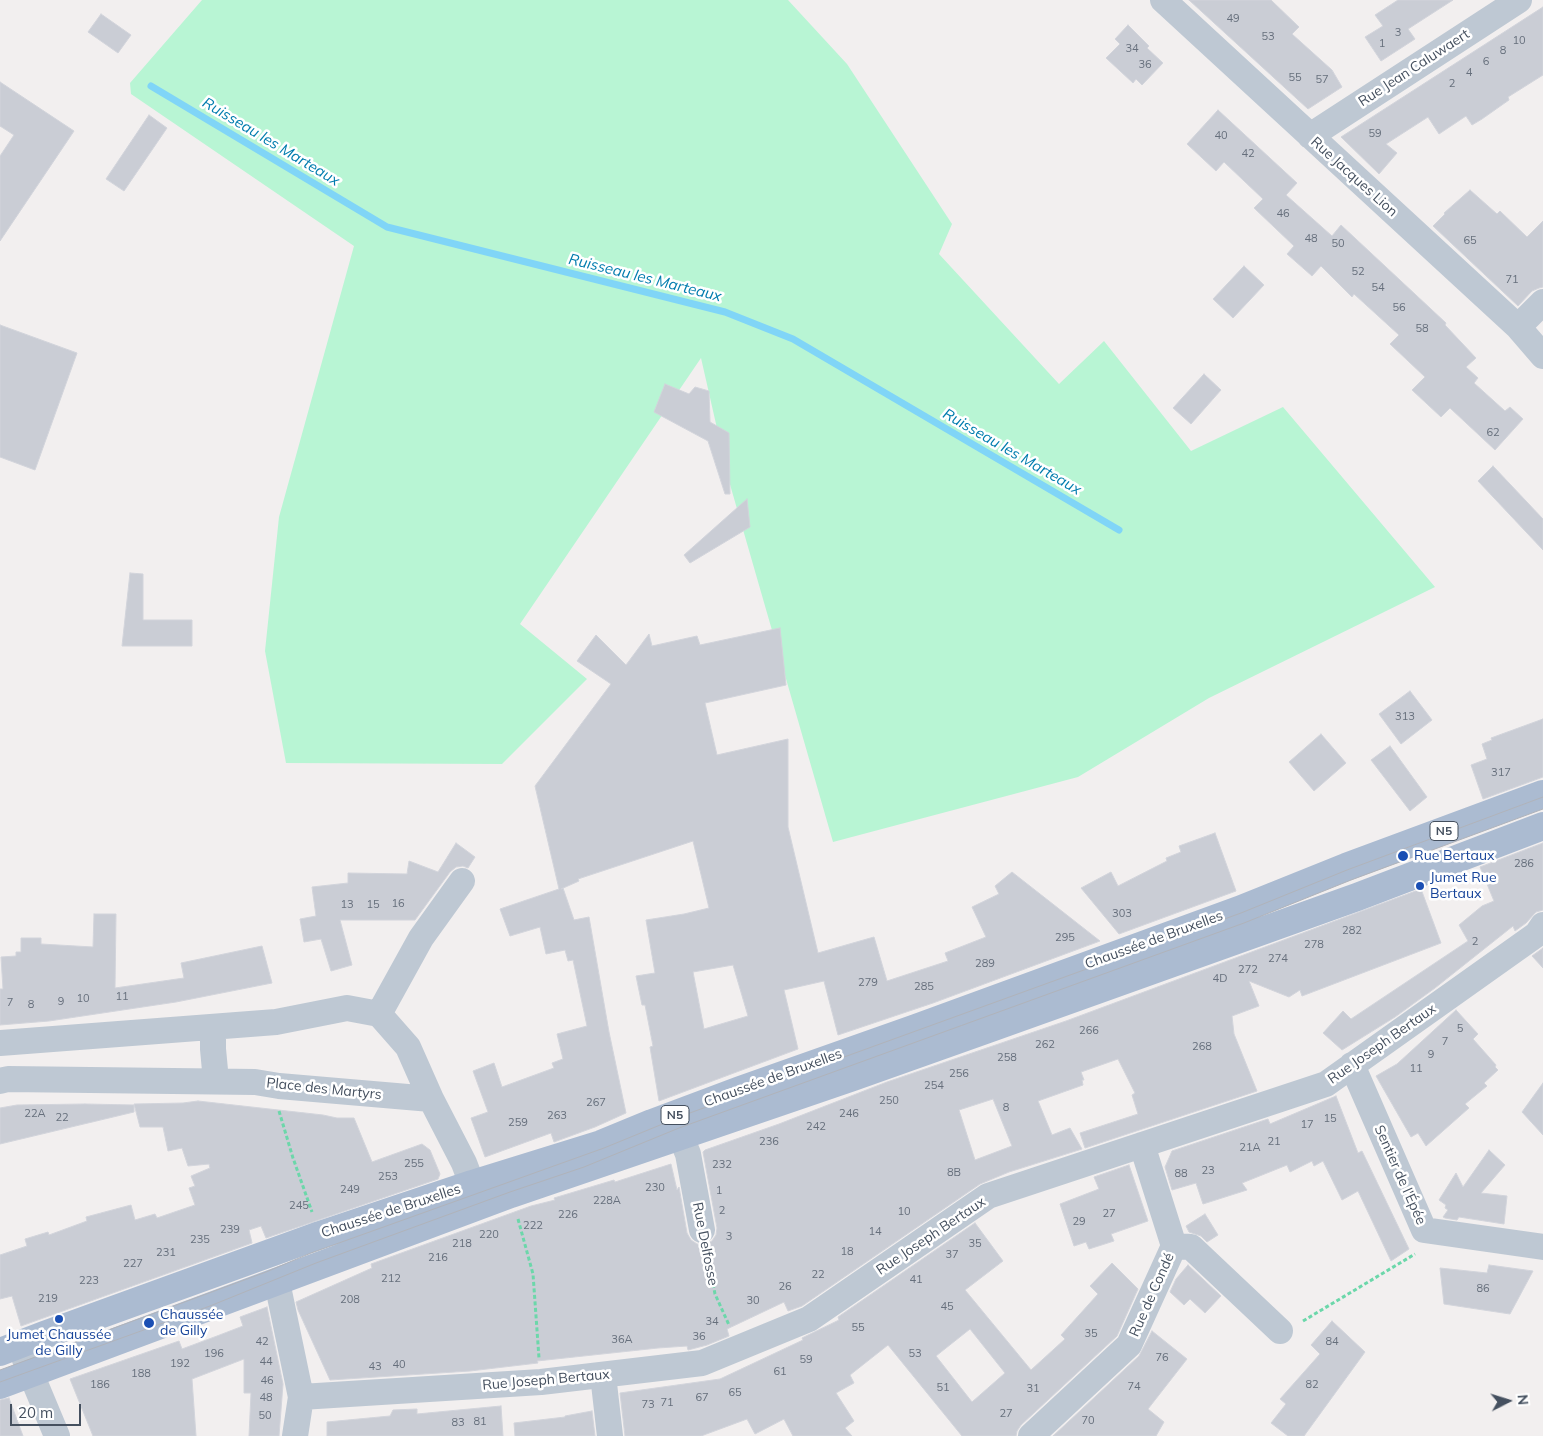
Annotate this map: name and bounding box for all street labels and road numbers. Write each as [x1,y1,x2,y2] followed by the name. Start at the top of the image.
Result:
[1355,26,1473,110] street label: Rue Jean Caluwaert
[1307,134,1401,220] street label: Rue Jacques Lion
[1430,821,1458,840] road number: N5
[1083,907,1225,973] street label: Chaussée de Bruxelles
[1325,1000,1439,1088] street label: Rue Joseph Bertaux
[702,1045,844,1111] street label: Chaussée de Bruxelles
[266,1075,382,1103] street label: Place des Martyrs
[661,1106,689,1124] road number: N5
[1371,1123,1429,1227] street label: Sentier de l'Épée
[319,1181,463,1241] street label: Chaussée de Bruxelles
[873,1193,989,1279] street label: Rue Joseph Bertaux
[689,1201,721,1287] street label: Rue Delfosse
[1126,1250,1178,1340] street label: Rue de Condé
[482,1366,610,1394] street label: Rue Joseph Bertaux

